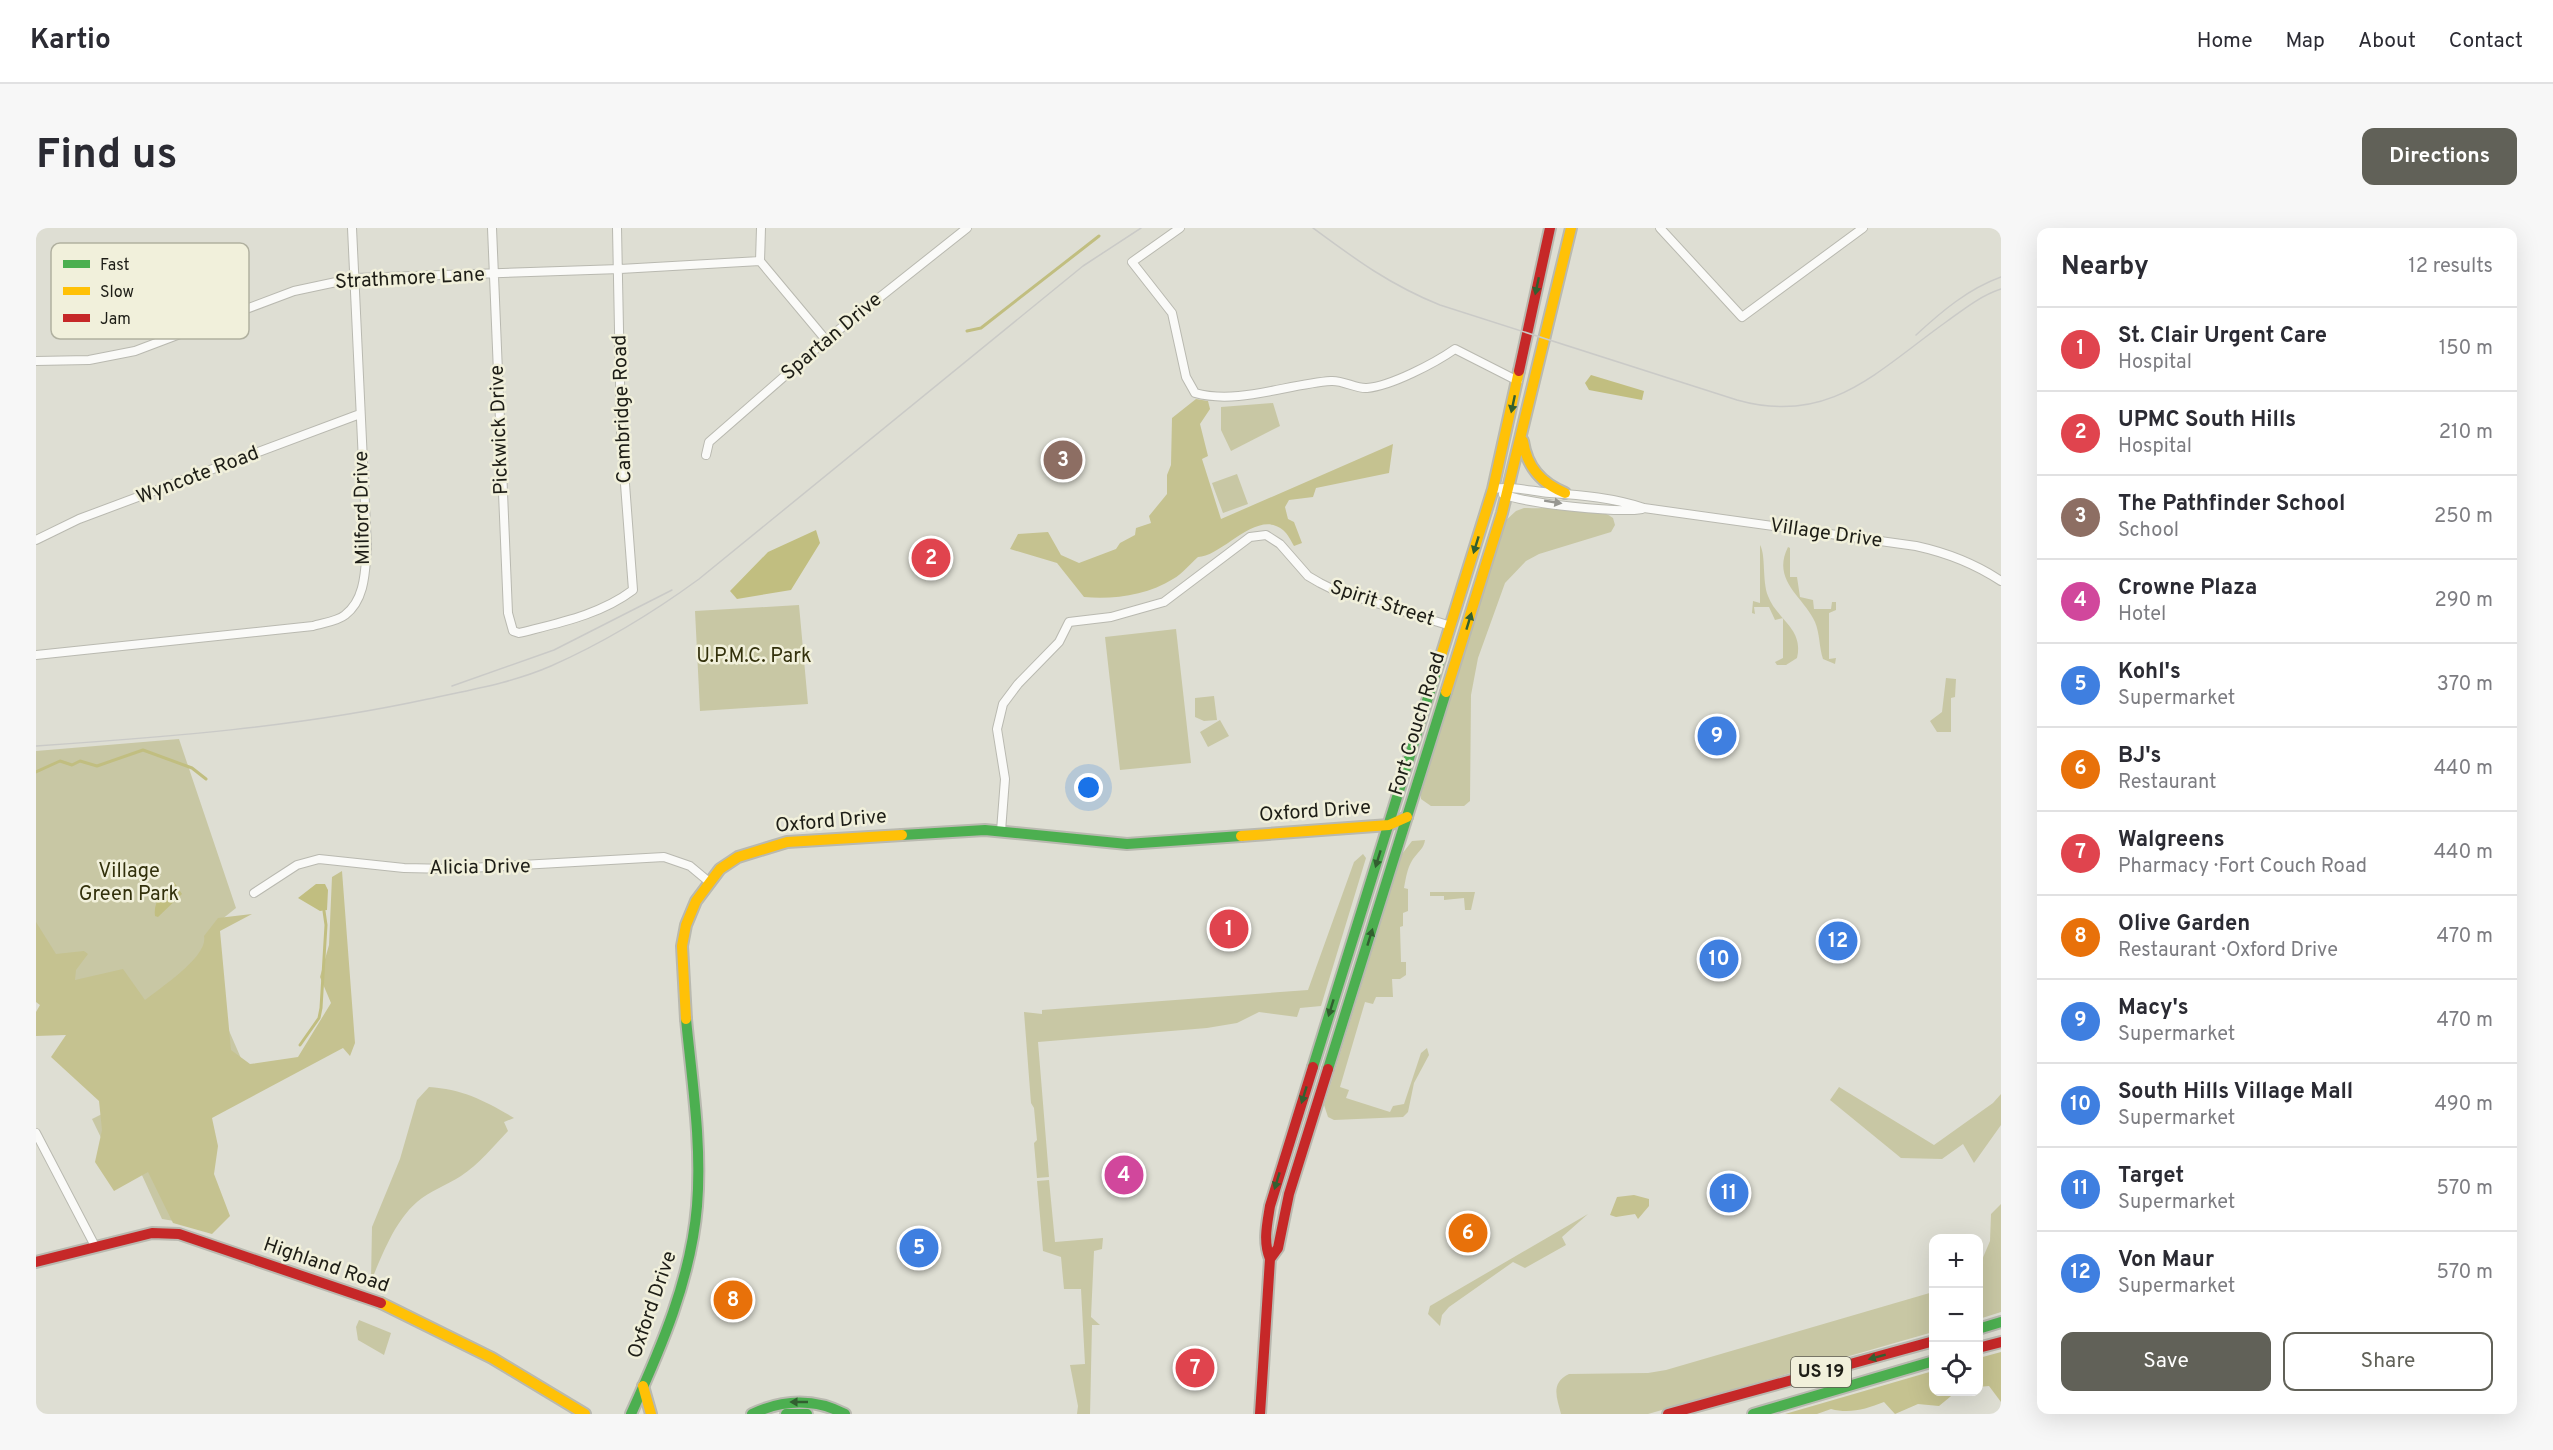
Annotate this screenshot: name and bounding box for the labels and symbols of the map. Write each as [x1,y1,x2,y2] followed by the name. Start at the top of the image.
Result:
[51,243,249,339] legend
[100,256,130,276] text: Fast
[334,262,486,296] street label: Strathmore Lane
[1532,276,1542,295] one-way arrow
[100,283,134,303] text: Slow
[776,287,888,387] street label: Spartan Drive
[100,310,131,330] text: Jam
[607,334,639,484] street label: Cambridge Road
[485,365,515,495] street label: Pickwick Drive
[1508,395,1518,413] one-way arrow
[1044,438,1082,482] pin: 3
[133,441,263,511] street label: Wyncote Road
[349,451,377,565] street label: Milford Drive
[1543,498,1562,507] one-way arrow
[1768,513,1884,555] street label: Village Drive
[912,536,950,580] pin: 2
[1471,536,1480,554] one-way arrow
[1326,575,1438,633] street label: Spirit Street
[1465,612,1474,630] one-way arrow
[696,644,812,670] park label: U.P.M.C. Park
[1384,649,1452,799] street label: Fort Couch Road
[1698,714,1736,758] pin: 9
[1074,773,1103,802] your location
[1258,795,1372,829] street label: Oxford Drive
[774,804,888,840] street label: Oxford Drive
[1373,850,1383,868] one-way arrow
[429,854,531,882] street label: Alicia Drive
[79,859,179,908] park label: Village Green Park
[1210,906,1248,952] pin: 1
[1818,918,1858,964] pin: 12
[1366,928,1375,946] one-way arrow
[1700,936,1738,982] pin: 10
[1326,999,1336,1017] one-way arrow
[1299,1086,1308,1104] one-way arrow
[1104,1152,1144,1198] pin: 4
[1710,1170,1748,1216] pin: 11
[1272,1172,1281,1190] one-way arrow
[1448,1210,1488,1256] pin: 6
[900,1226,938,1270] pin: 5
[260,1232,392,1300] street label: Highland Road
[622,1248,684,1362] street label: Oxford Drive
[714,1278,752,1322] pin: 8
[1176,1346,1214,1390] pin: 7
[1868,1353,1886,1362] one-way arrow
[1791,1357,1851,1387] road number: US 19
[789,1397,808,1407] one-way arrow

